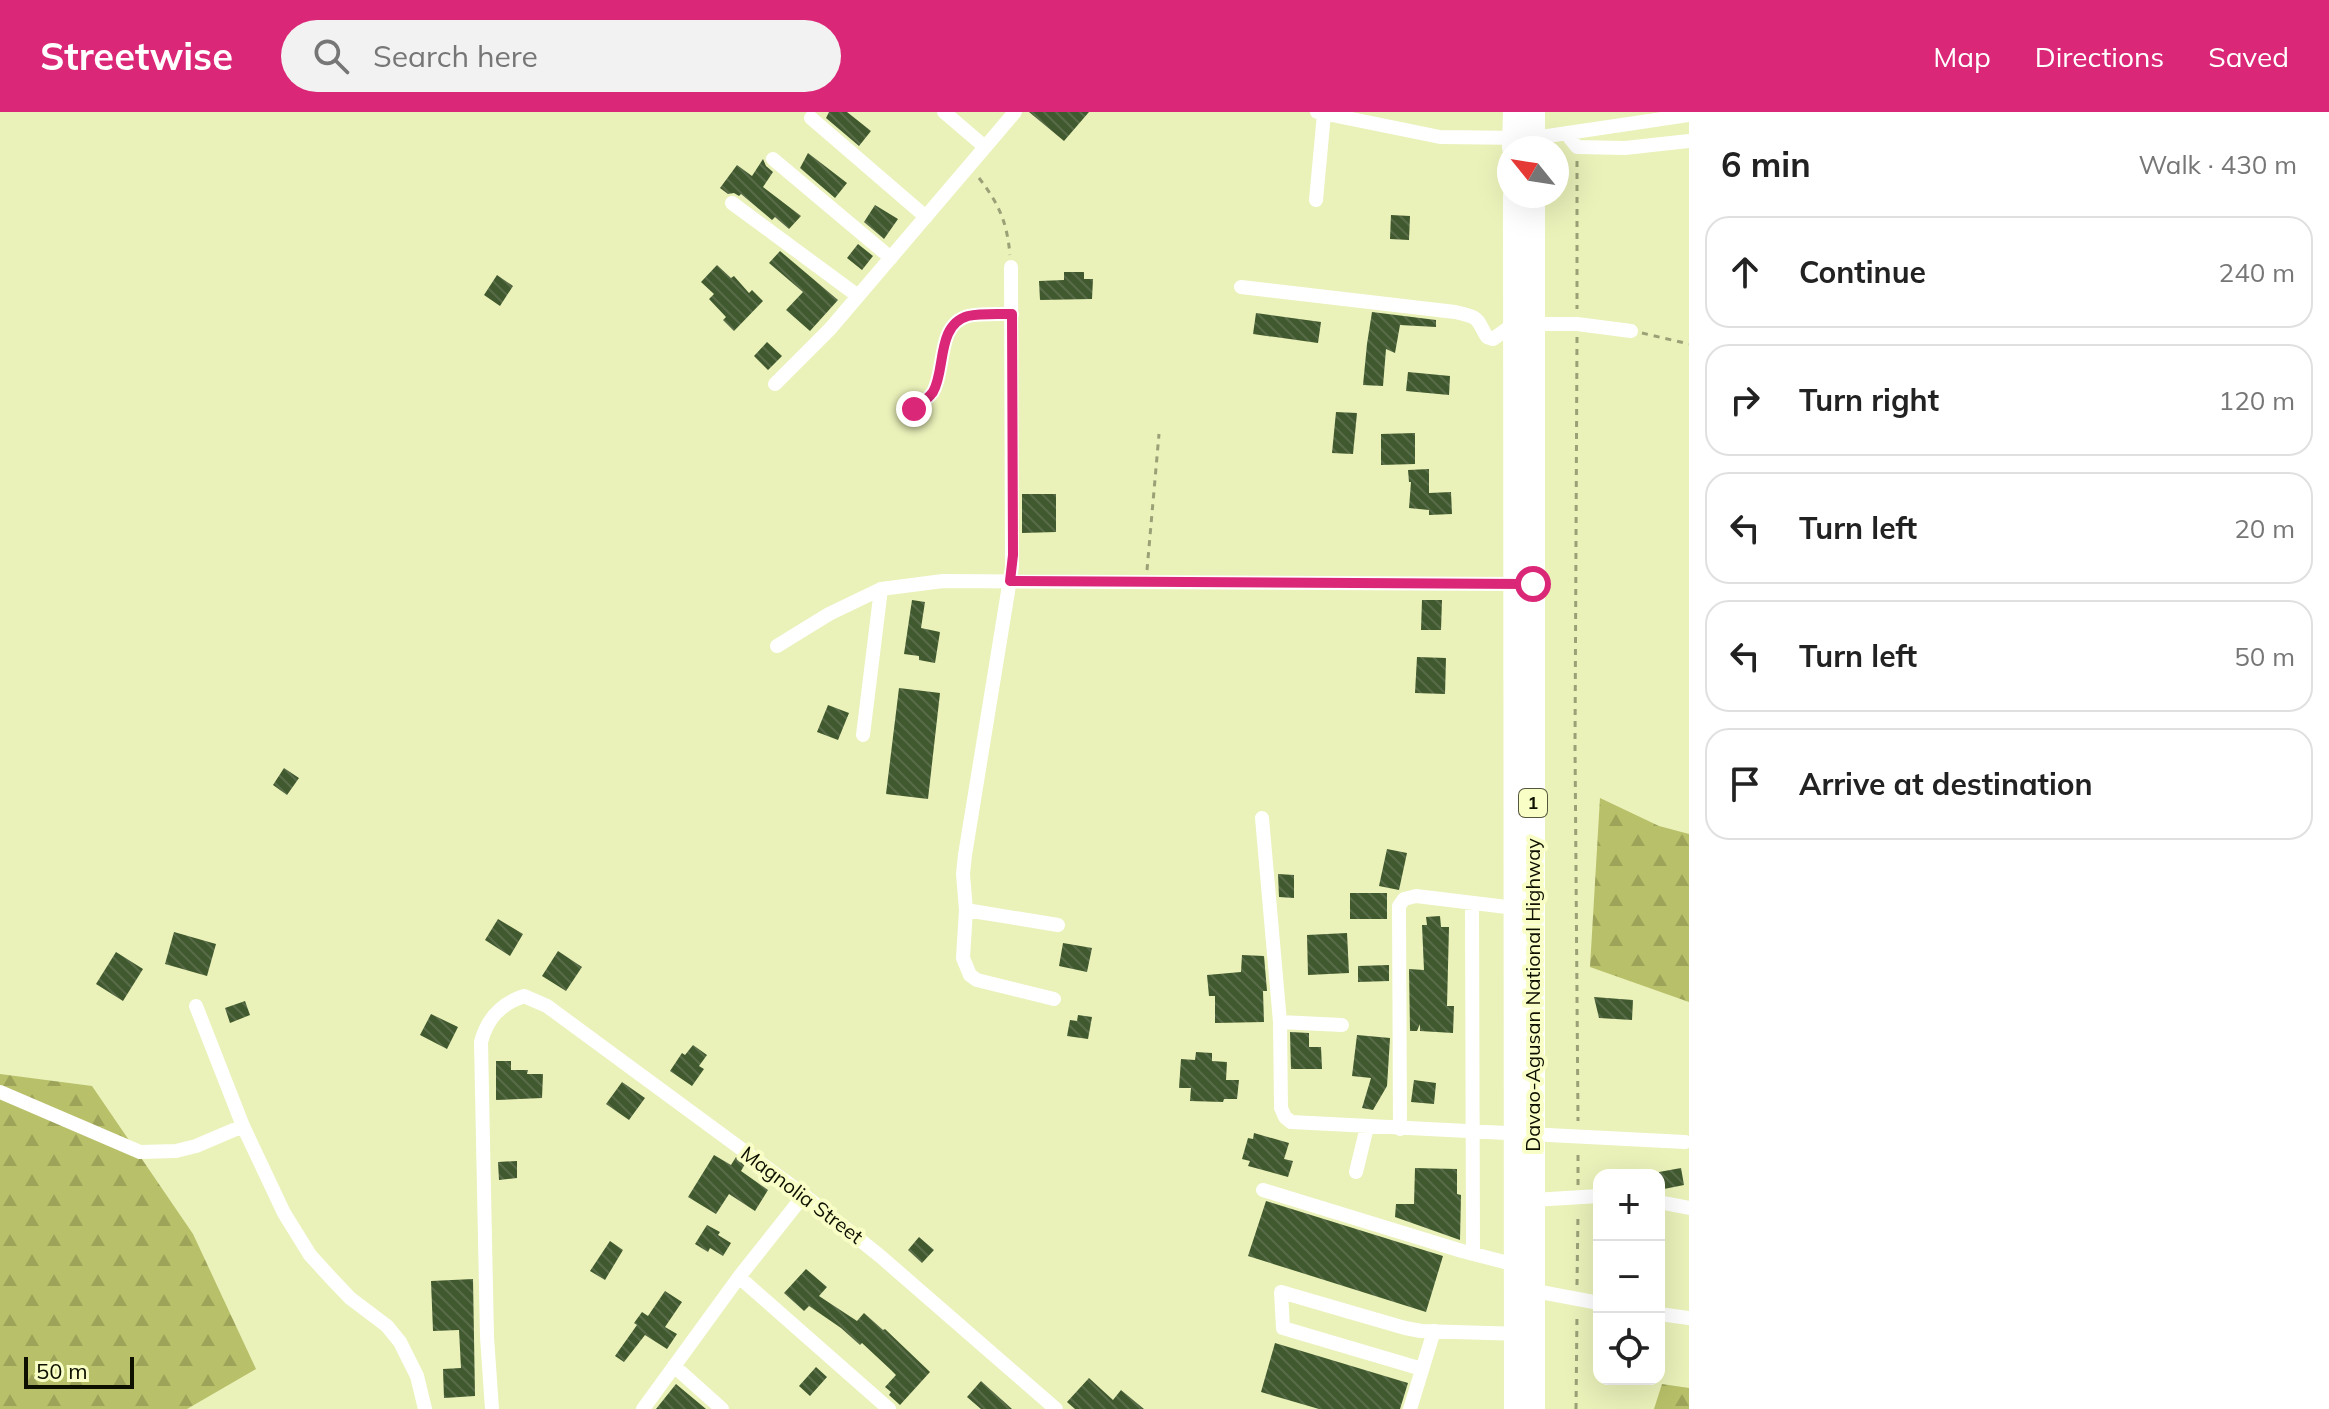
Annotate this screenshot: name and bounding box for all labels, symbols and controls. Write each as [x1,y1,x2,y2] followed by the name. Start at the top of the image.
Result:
[281,20,841,92] search box
[40,32,233,80] text: Streetwise
[309,34,353,78] icon: search
[373,37,538,75] text: Search here
[1933,39,1991,74] text: Map
[2035,39,2164,74] text: Directions
[2208,39,2289,74] text: Saved
[1497,136,1569,208] north arrow
[1721,143,1811,186] text: 6 min
[2138,148,2297,181] text: Walk · 430 m
[1723,250,1767,294] icon: ahead
[1799,253,1926,291] text: Continue
[2219,256,2295,289] text: 240 m
[1723,378,1767,422] icon: right
[1799,381,1939,419] text: Turn right
[2219,384,2295,417] text: 120 m
[896,391,932,427] route end
[1723,506,1767,550] icon: left
[1799,509,1917,547] text: Turn left
[2234,512,2295,545] text: 20 m
[1515,566,1551,602] route start
[1723,634,1767,678] icon: left
[1799,637,1917,675] text: Turn left
[2234,640,2295,673] text: 50 m
[1723,762,1767,806] icon: arrive
[1799,765,2093,803] text: Arrive at destination
[1519,789,1547,817] road number: 1
[1520,838,1545,1152] street label: Davao-Agusan National Highway
[736,1141,868,1249] street label: Magnolia Street
[1593,1169,1665,1385] map controls
[1593,1169,1665,1241] button: +
[1593,1241,1665,1313] button: −
[1593,1313,1665,1385] button: locate
[24,1353,134,1389] scale bar
[36,1357,87,1385] text: 50 m

